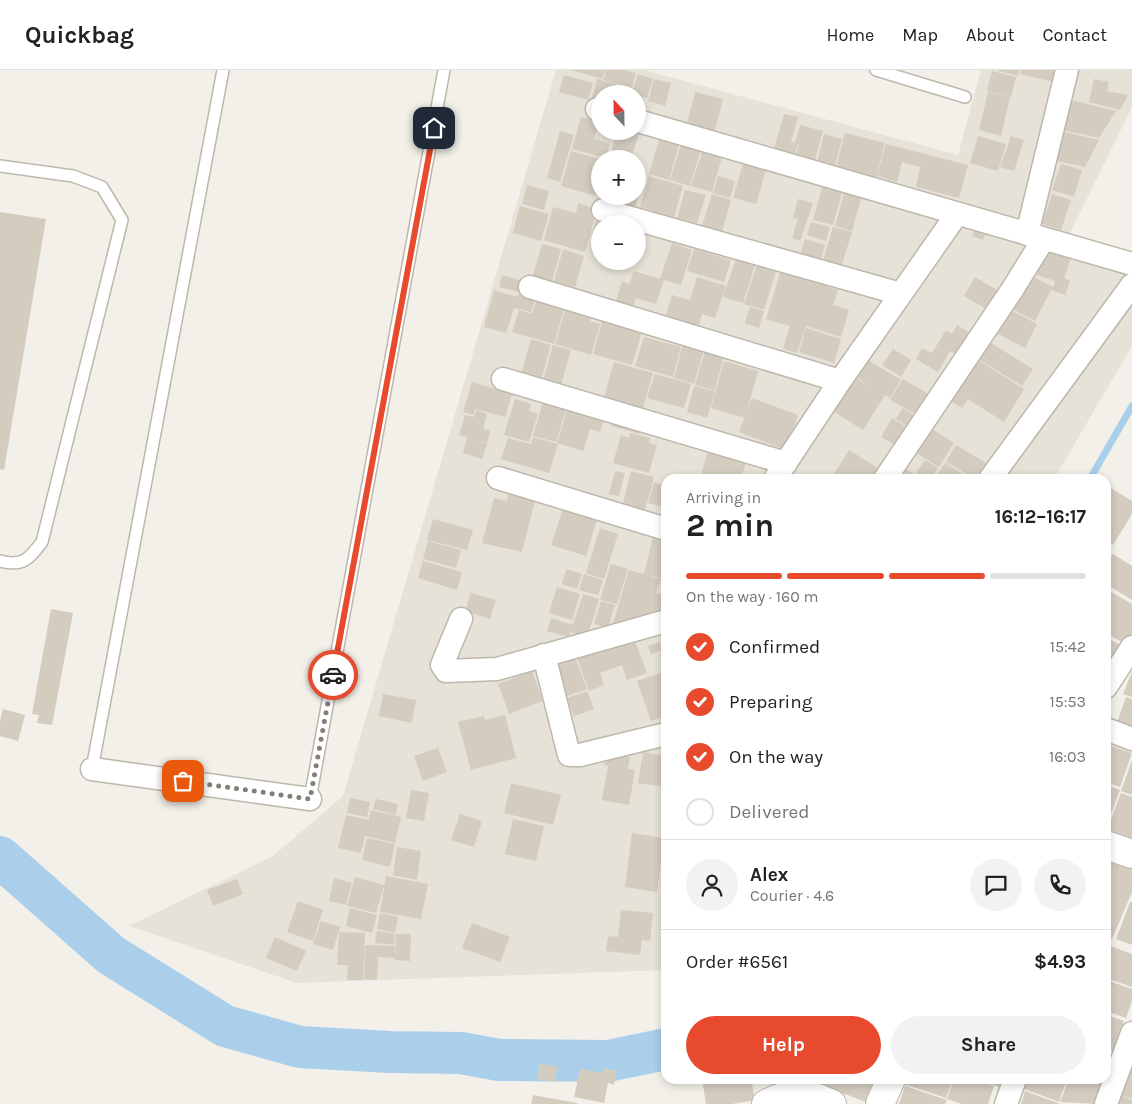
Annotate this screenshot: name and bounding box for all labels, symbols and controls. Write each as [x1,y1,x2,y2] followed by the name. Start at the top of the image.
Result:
[25,21,134,49] text: Quickbag
[826,24,874,46] text: Home
[902,24,938,46] text: Map
[966,24,1015,46] text: About
[1043,24,1107,46] text: Contact
[591,85,646,140] north arrow
[591,85,646,270] map controls
[413,107,455,149] pin
[420,114,448,142] icon: home
[591,150,646,205] button: +
[591,215,646,270] button: −
[686,488,761,507] text: Arriving in
[995,506,1086,528] text: 16:12–16:17
[686,507,774,544] text: 2 min
[686,587,819,606] text: On the way · 160 m
[686,633,714,661] icon: check
[729,636,820,658] text: Confirmed
[1050,637,1086,656] text: 15:42
[308,650,358,700] courier
[319,661,347,689] icon: car
[686,688,714,716] icon: check
[729,691,812,713] text: Preparing
[1050,692,1086,711] text: 15:53
[686,743,714,771] icon: check
[729,746,823,768] text: On the way
[1049,747,1086,766] text: 16:03
[162,760,204,802] pin
[169,767,197,795] icon: bag
[729,801,809,823] text: Delivered
[686,859,738,911] button: person
[970,859,1022,911] button: chat
[1034,859,1086,911] button: phone
[750,864,788,886] text: Alex
[750,886,834,905] text: Courier · 4.6
[686,951,788,973] text: Order #6561
[1034,951,1086,973] text: $4.93
[686,1016,881,1074] button: Help
[891,1016,1086,1074] button: Share

